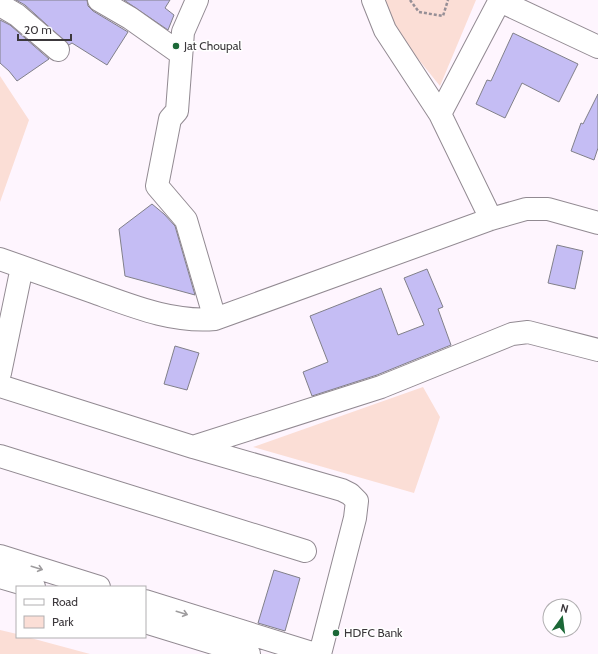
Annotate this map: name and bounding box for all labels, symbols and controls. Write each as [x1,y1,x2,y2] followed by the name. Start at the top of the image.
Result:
[18,16,71,42] scale bar
[24,22,52,37] text: 20 m
[183,38,242,53] place label: Jat Choupal
[171,41,181,51] marker: Jat Choupal
[31,565,44,572] one-way arrow
[16,586,146,638] legend
[52,594,78,609] text: Road
[542,598,582,638] north arrow
[559,601,570,616] text: N
[176,610,189,617] one-way arrow
[52,614,74,629] text: Park
[344,625,403,640] place label: HDFC Bank
[331,628,341,638] marker: HDFC Bank

